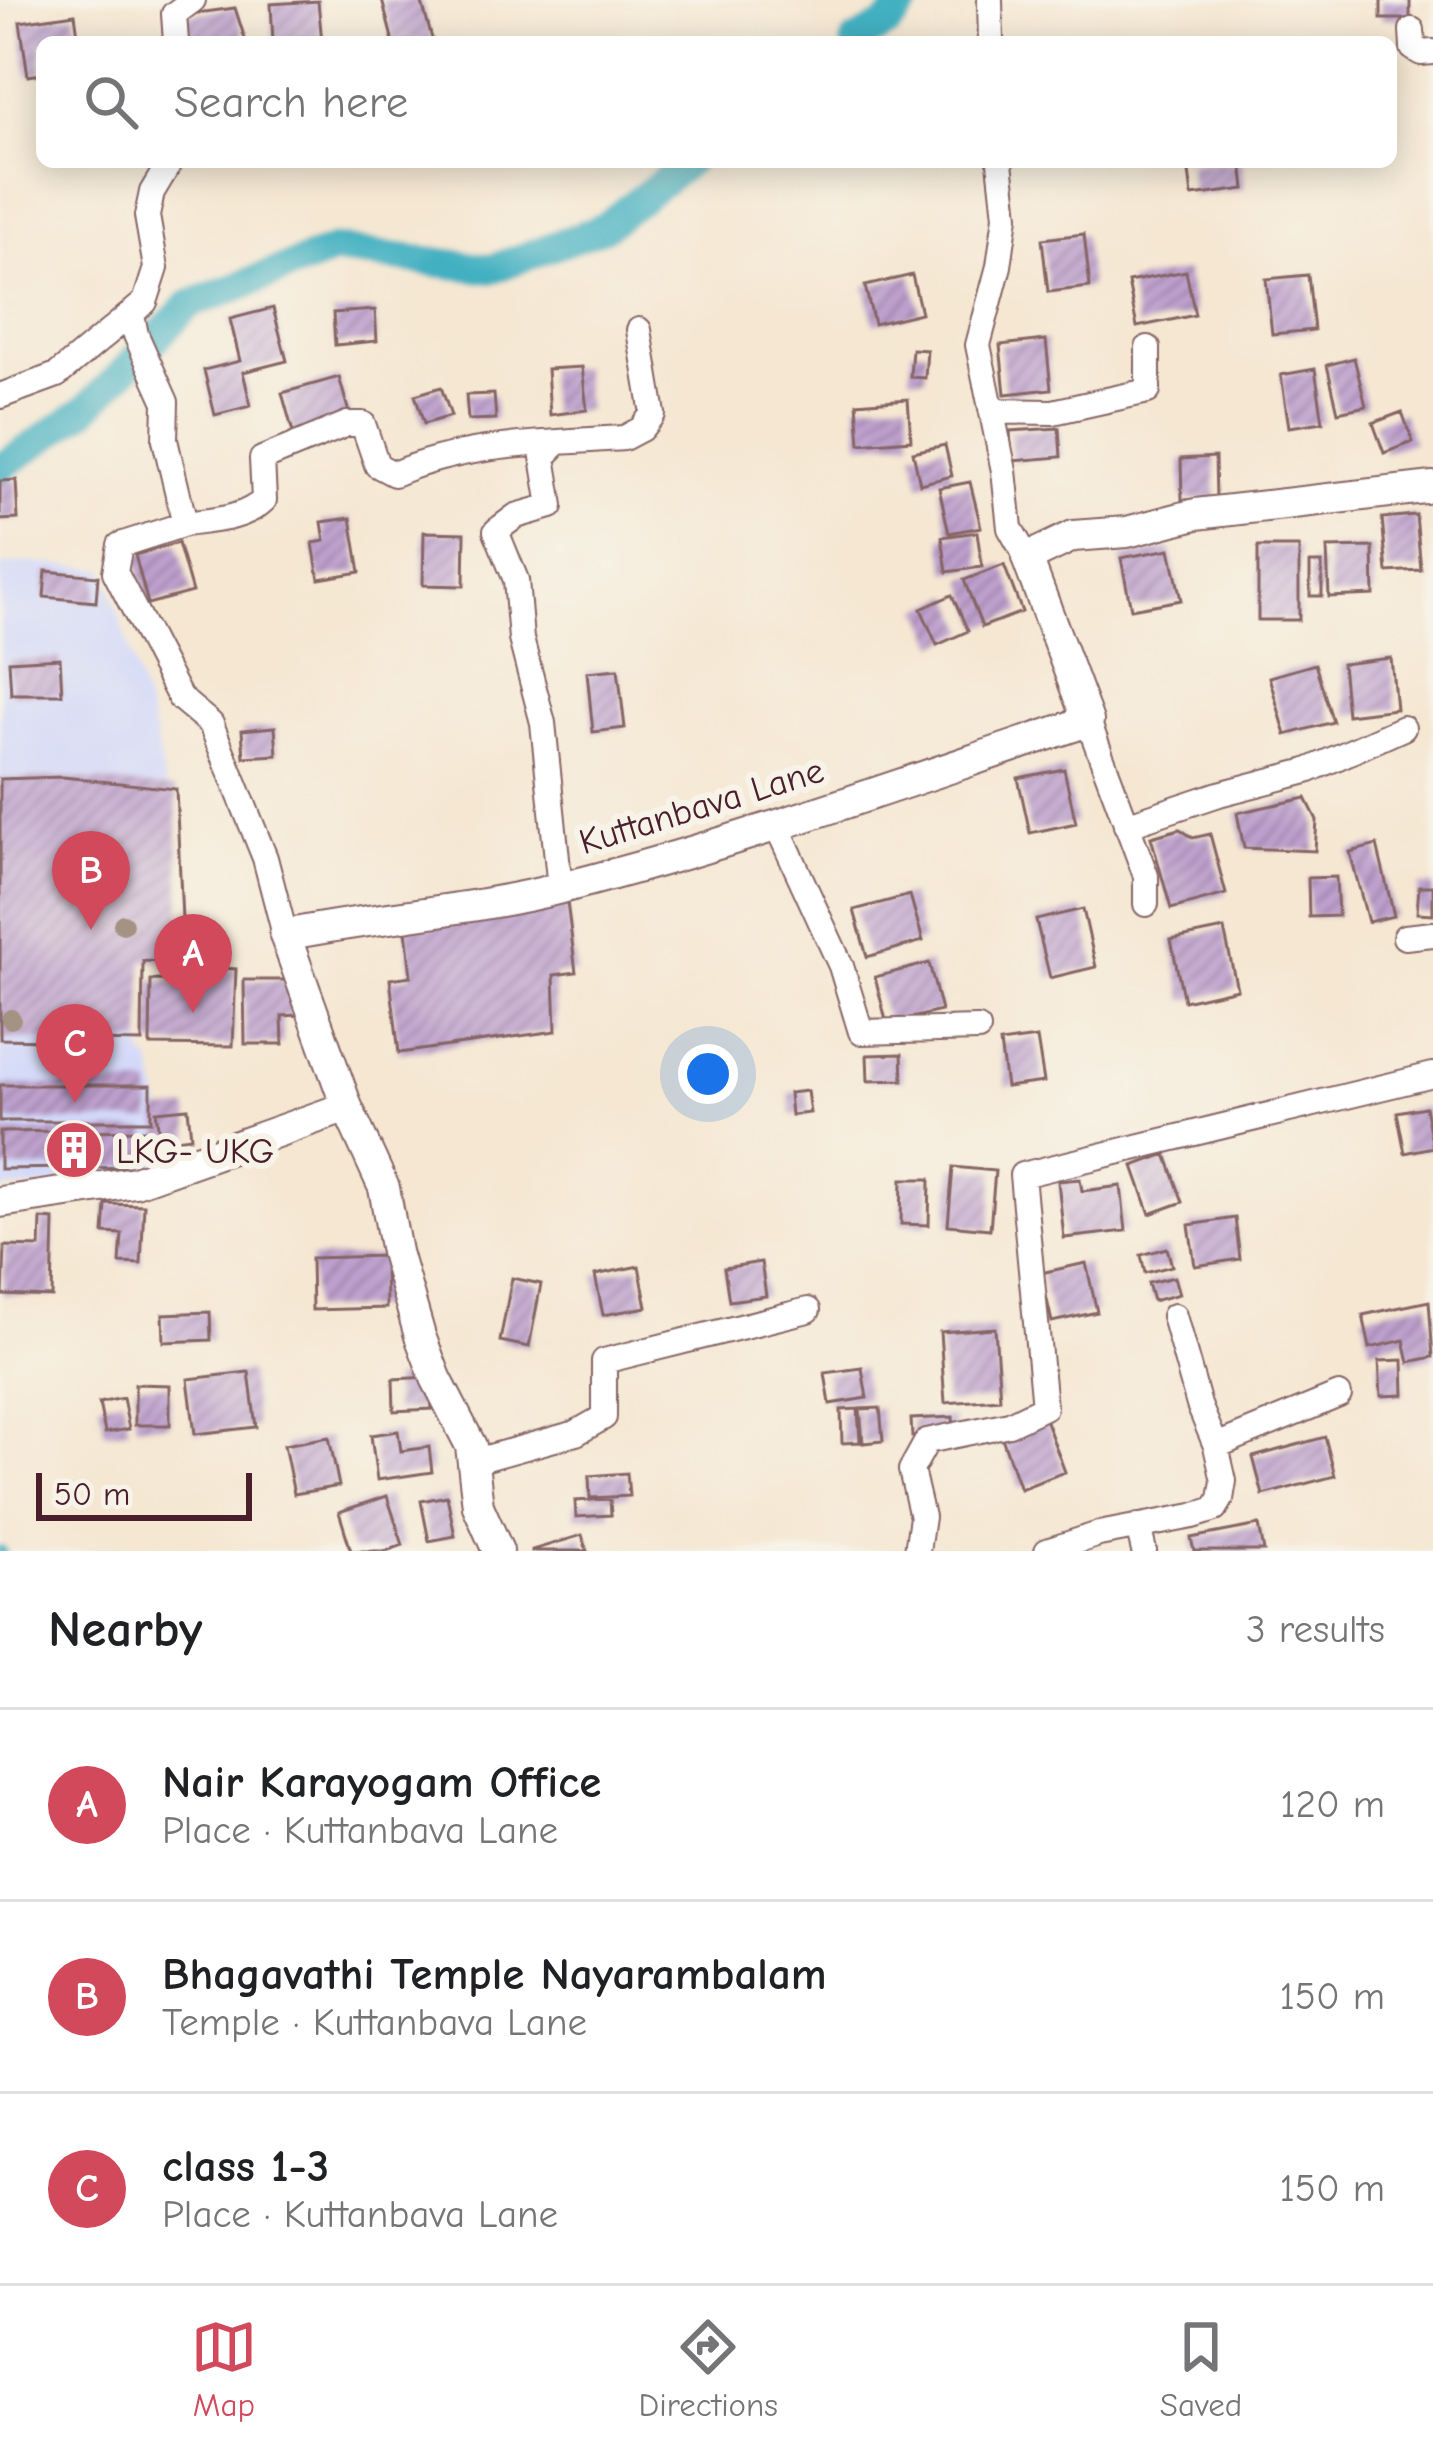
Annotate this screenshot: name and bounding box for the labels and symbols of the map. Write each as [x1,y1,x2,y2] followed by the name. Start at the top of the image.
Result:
[574,750,829,863] street label: Kuttanbava Lane
[52,831,130,930] pin: B
[154,914,232,1013] pin: A
[36,1004,114,1103] pin: C
[678,1044,738,1104] your location
[43,1119,105,1181] building icon: LKG- UKG
[116,1131,274,1172] place label: LKG- UKG
[36,1467,252,1520] scale bar

